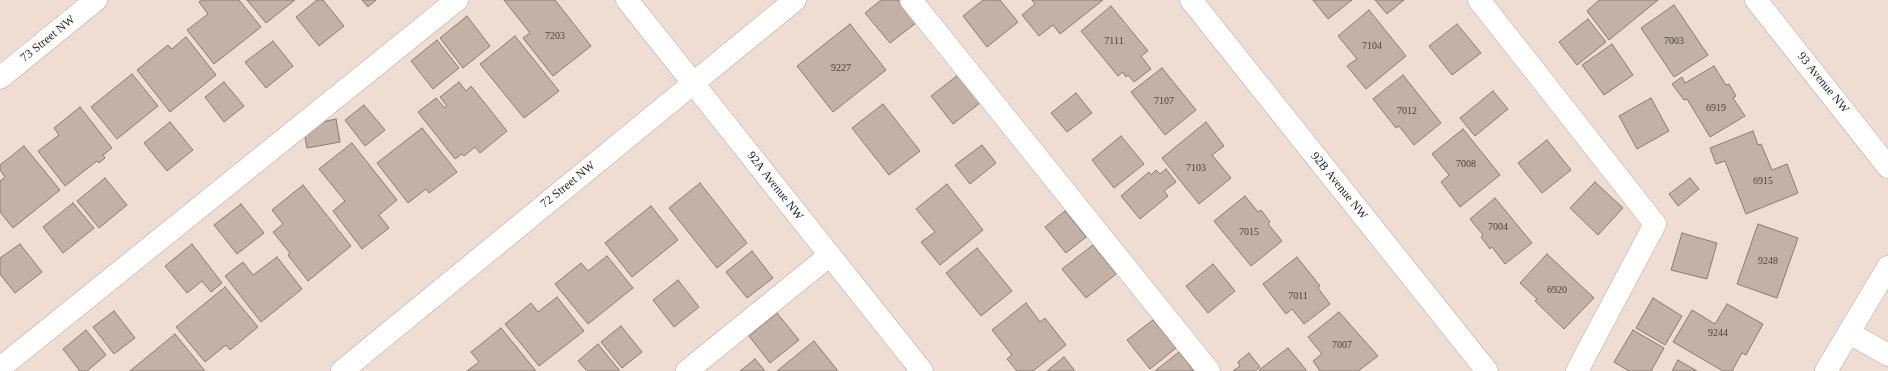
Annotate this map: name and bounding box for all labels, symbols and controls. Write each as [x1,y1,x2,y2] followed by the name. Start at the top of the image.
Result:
[18,13,78,65] street label: 73 Street NW
[545,30,565,42] house number: 7203
[1104,35,1124,47] house number: 7111
[1664,35,1684,47] house number: 7003
[1362,40,1382,52] house number: 7104
[1794,50,1852,116] street label: 93 Avenue NW
[831,62,851,74] house number: 9227
[1154,95,1174,107] house number: 7107
[1706,102,1726,114] house number: 6919
[1397,105,1417,117] house number: 7012
[744,149,806,223] street label: 92A Avenue NW
[1307,149,1371,223] street label: 92B Avenue NW
[1456,158,1476,170] house number: 7008
[538,159,598,211] street label: 72 Street NW
[1186,162,1206,174] house number: 7103
[1753,175,1773,187] house number: 6915
[1488,221,1508,233] house number: 7004
[1239,226,1259,238] house number: 7015
[1758,255,1778,267] house number: 9248
[1547,284,1567,296] house number: 6920
[1288,290,1308,302] house number: 7011
[1708,327,1728,339] house number: 9244
[1332,339,1352,351] house number: 7007

